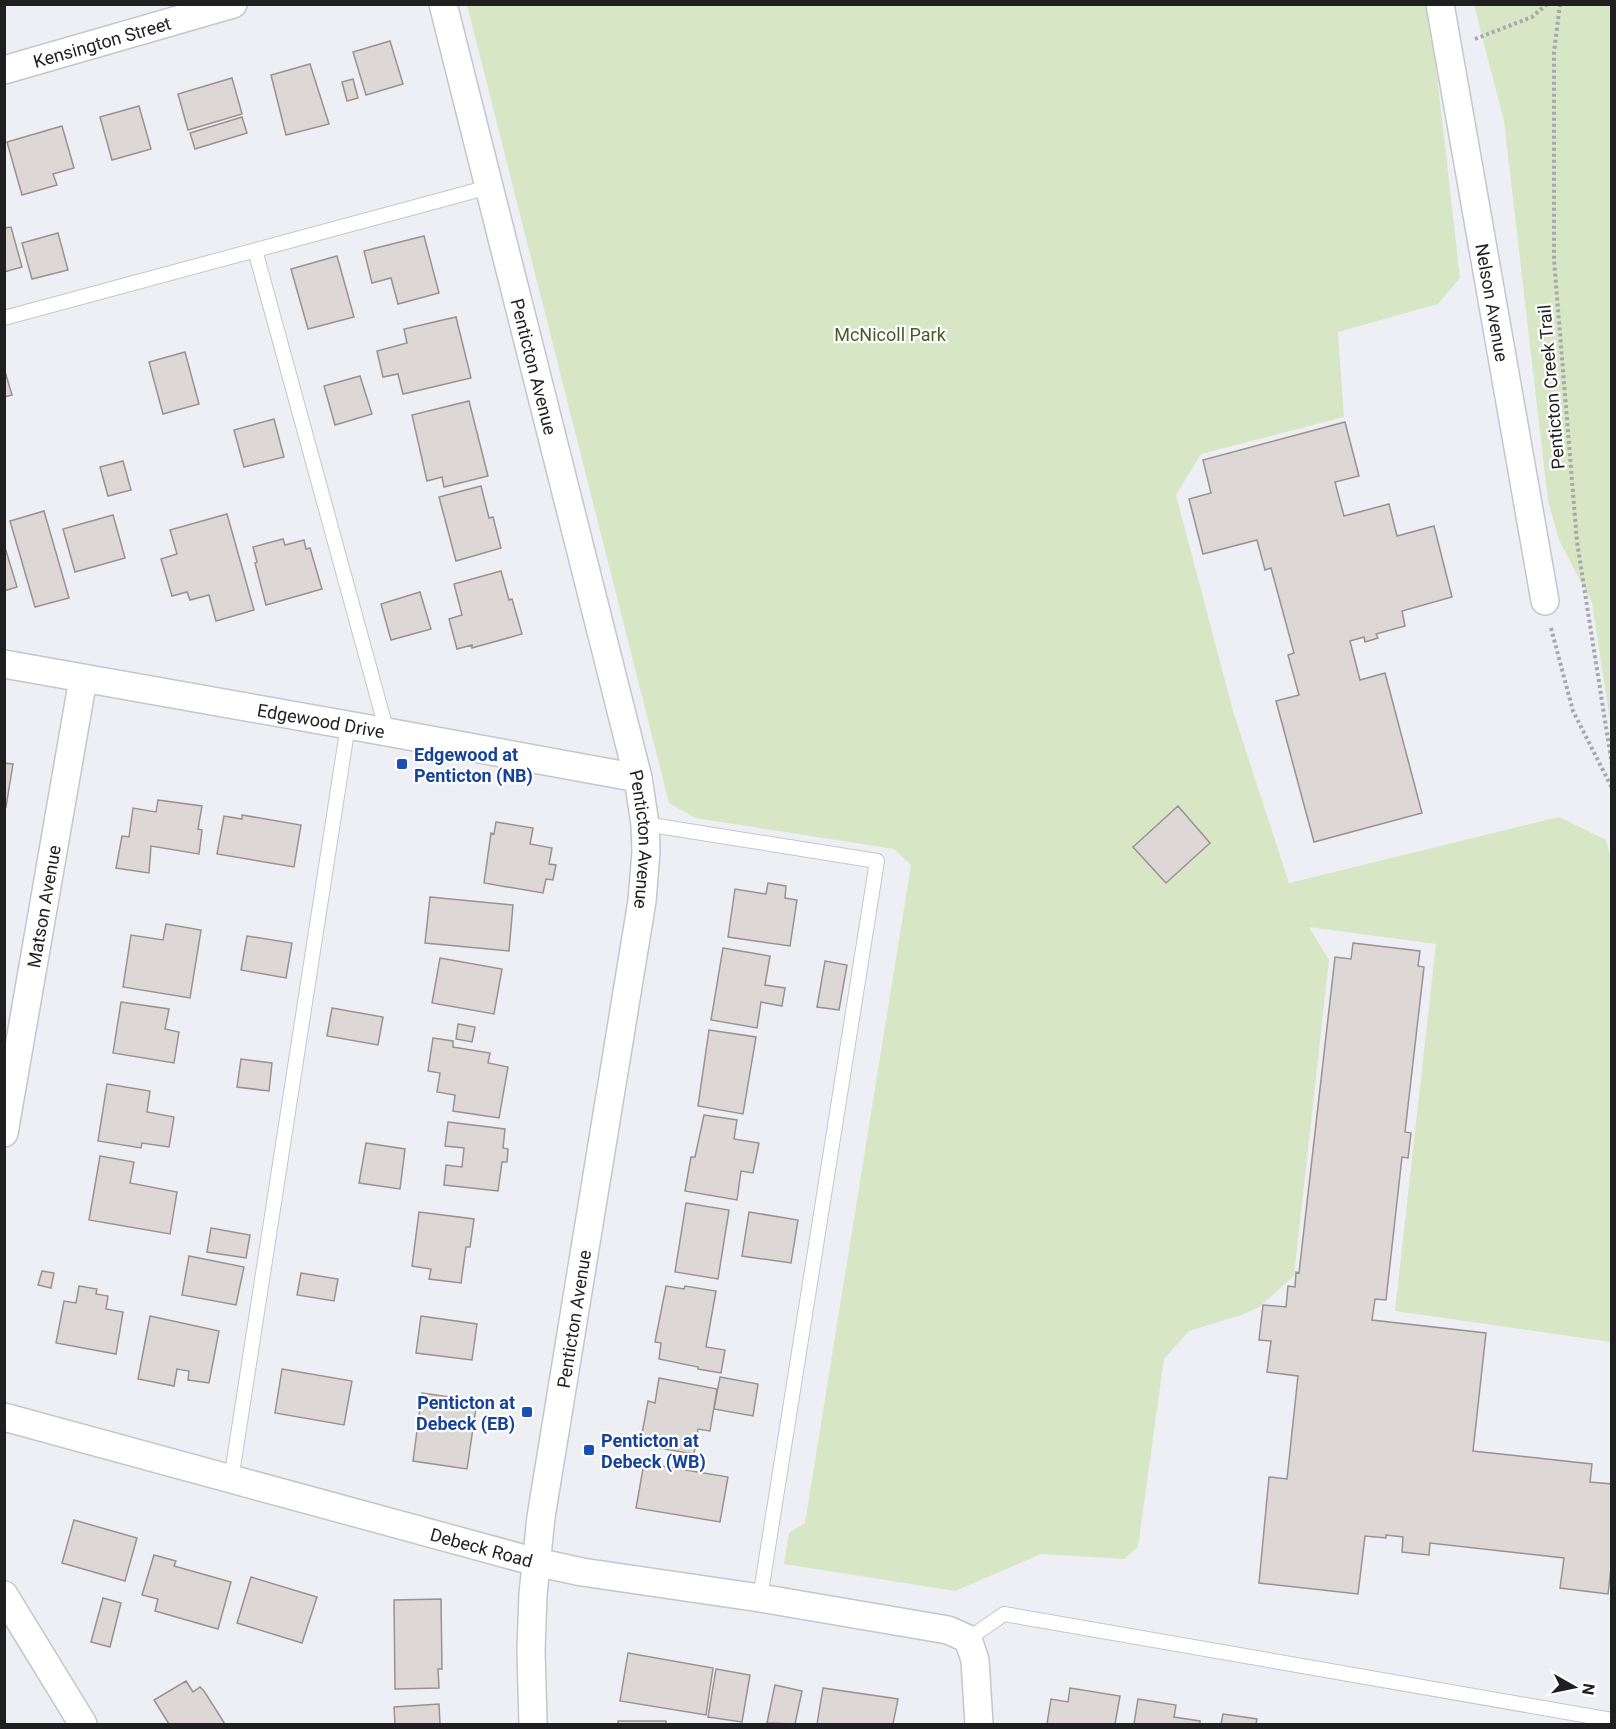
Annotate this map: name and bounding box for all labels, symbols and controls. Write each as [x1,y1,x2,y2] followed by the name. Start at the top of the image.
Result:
[31,12,173,72] street label: Kensington Street
[1472,242,1513,363] street label: Nelson Avenue
[507,296,562,437] street label: Penticton Avenue
[1533,304,1569,470] street label: Penticton Creek Trail
[834,324,947,345] park label: McNicoll Park
[256,699,386,742] street label: Edgewood Drive
[414,744,533,787] place label: Edgewood at Penticton (NB)
[395,757,409,771] marker: Edgewood at Penticton (NB)
[626,768,657,911] street label: Penticton Avenue
[22,843,64,969] street label: Matson Avenue
[553,1248,595,1390] street label: Penticton Avenue
[416,1392,515,1435] place label: Penticton at Debeck (EB)
[520,1405,534,1419] marker: Penticton at Debeck (EB)
[601,1430,706,1473] place label: Penticton at Debeck (WB)
[582,1443,596,1457] marker: Penticton at Debeck (WB)
[428,1523,535,1571] street label: Debeck Road
[1544,1657,1604,1717] north arrow
[1578,1682,1599,1696] text: N

